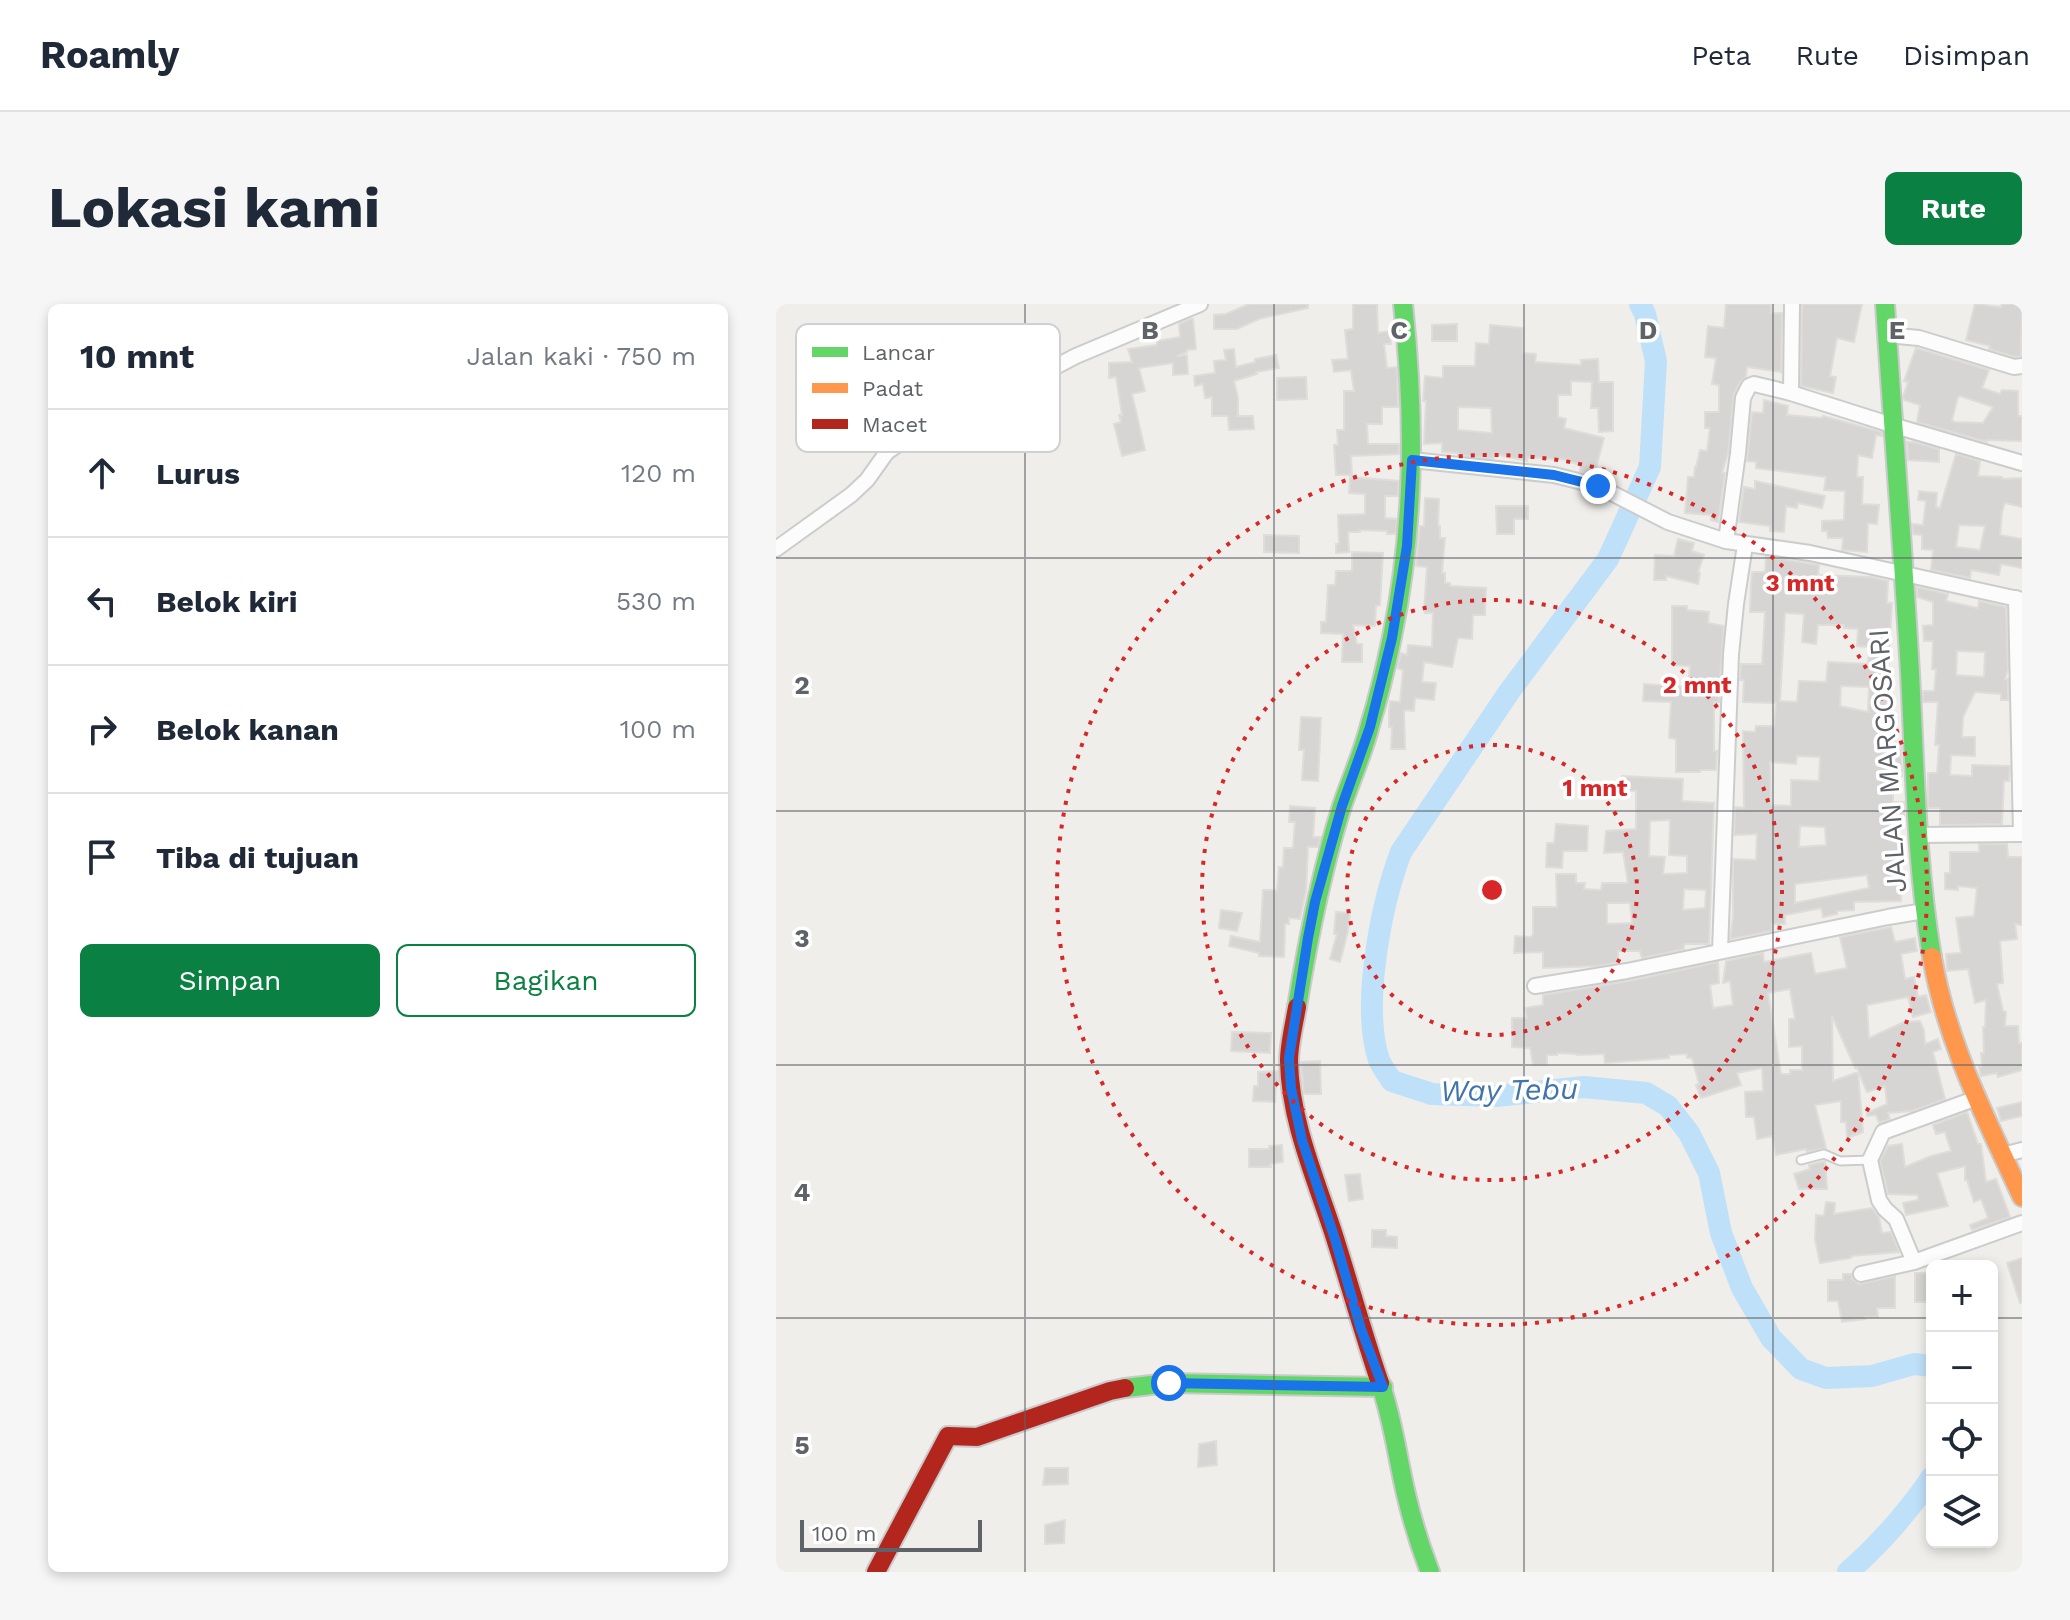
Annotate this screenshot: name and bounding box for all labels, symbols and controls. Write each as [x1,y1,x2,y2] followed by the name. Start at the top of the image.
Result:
[40,33,179,77] text: Roamly
[1691,39,1751,72] text: Peta
[1795,39,1859,72] text: Rute
[1903,39,2030,72] text: Disimpan
[1885,172,2022,245] button: Rute
[48,175,380,241] text: Lokasi kami
[1141,315,1159,345] text: B
[1390,315,1408,345] text: C
[1639,315,1657,345] text: D
[1889,315,1905,345] text: E
[796,324,1060,452] legend
[80,336,194,376] text: 10 mnt
[862,340,935,365] text: Lancar
[466,341,696,371] text: Jalan kaki · 750 m
[862,376,923,401] text: Padat
[862,412,927,437] text: Macet
[80,451,124,495] icon: ahead
[156,456,240,491] text: Lurus
[621,458,696,488] text: 120 m
[1580,468,1616,504] route end
[1766,569,1835,597] text: 3 mnt
[80,579,124,623] icon: left
[156,584,298,619] text: Belok kiri
[616,586,696,616] text: 530 m
[1862,628,1913,894] street label: JALAN MARGOSARI
[794,670,810,700] text: 2
[1662,671,1732,699] text: 2 mnt
[80,707,124,751] icon: right
[156,712,339,747] text: Belok kanan
[620,714,696,744] text: 100 m
[1562,774,1628,802] text: 1 mnt
[80,835,124,879] icon: arrive
[156,840,359,875] text: Tiba di tujuan
[1478,876,1506,904] centre of rings
[794,923,810,953] text: 3
[80,944,380,1017] button: Simpan
[396,944,696,1017] button: Bagikan
[1440,1071,1578,1108] water label: Way Tebu
[794,1177,811,1207] text: 4
[1926,1260,1998,1548] map controls
[1926,1260,1998,1332] button: +
[1926,1332,1998,1404] button: −
[1151,1365,1187,1401] route start
[1926,1404,1998,1476] button: locate
[794,1430,810,1460] text: 5
[1926,1476,1998,1548] button: layers
[800,1516,982,1552] scale bar
[812,1521,876,1546] text: 100 m

